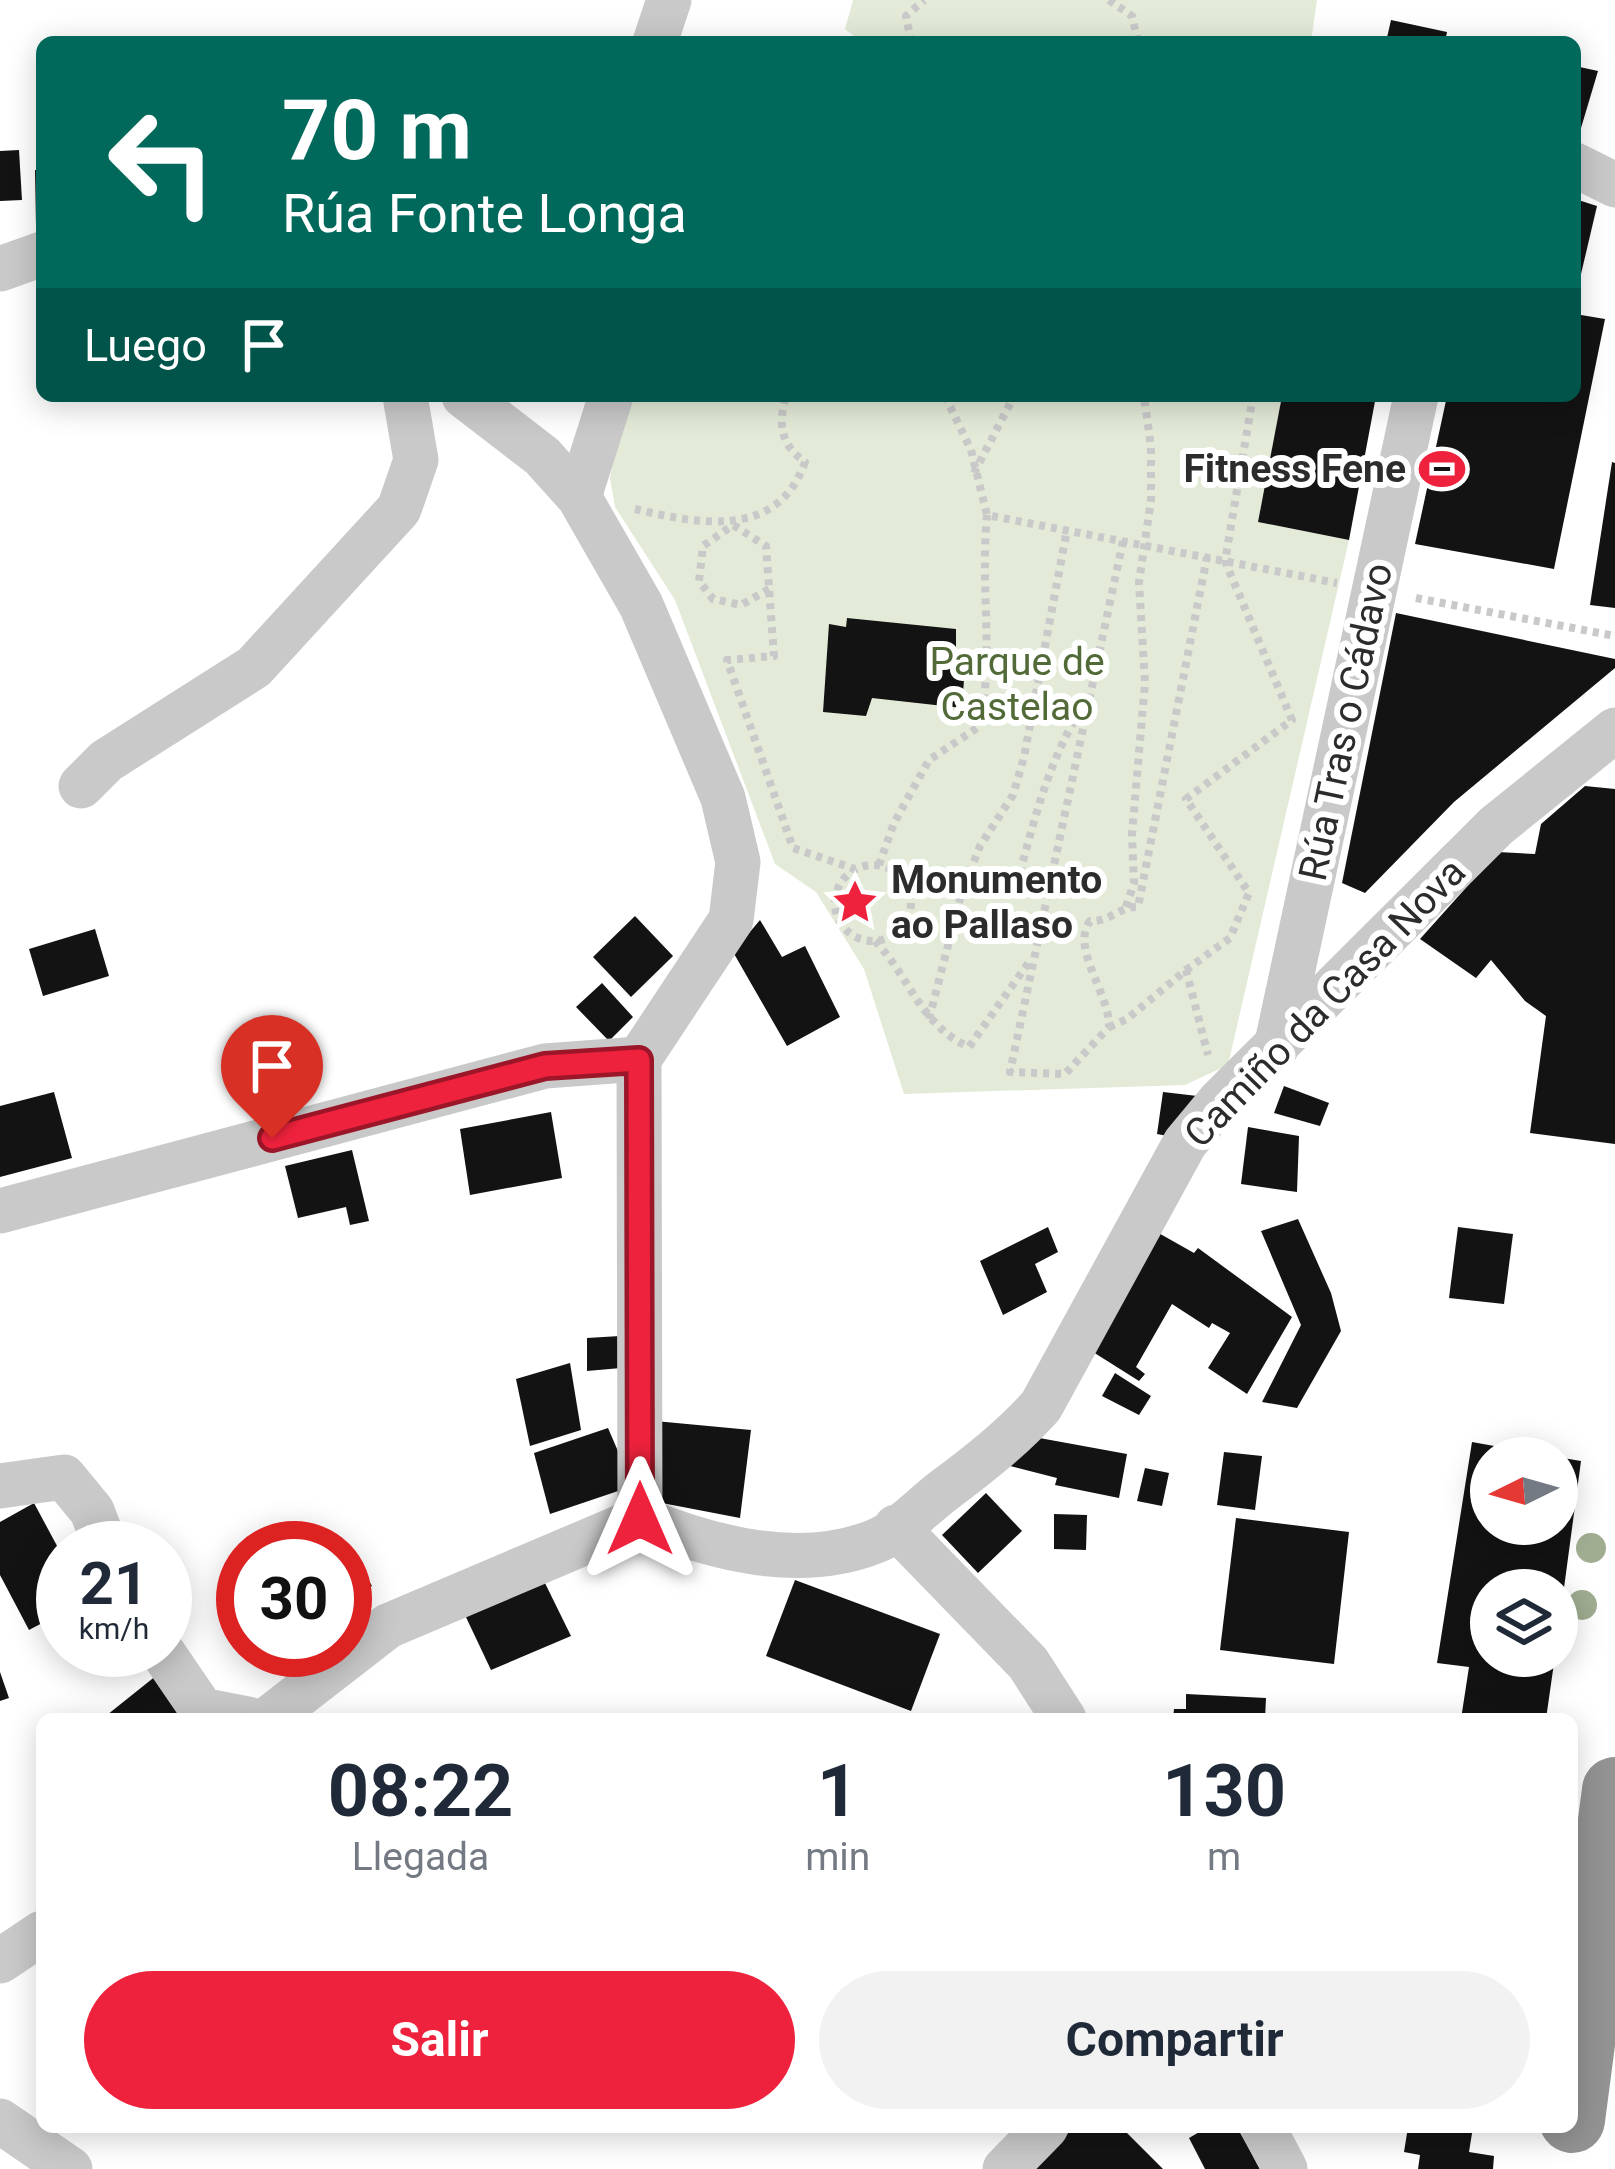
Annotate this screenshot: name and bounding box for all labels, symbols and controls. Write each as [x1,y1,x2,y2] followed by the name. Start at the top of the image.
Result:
[282,81,472,180] text: 70 m
[84,84,240,240] icon: left
[282,182,687,245] text: Rúa Fonte Longa
[231,312,297,378] icon: arrive
[84,319,207,372] text: Luego
[1417,444,1467,494] sports icon: Fitness Fene
[1183,446,1406,492] place label: Fitness Fene
[1290,559,1402,885] street label: Rúa Tras o Cádavo
[929,639,1105,730] park label: Parque de Castelao
[1175,849,1475,1157] street label: Camiño da Casa Nova
[891,857,1102,948] place label: Monumento ao Pallaso
[830,877,880,927] place icon: Monumento ao Pallaso
[221,1015,323,1138] pin
[239,1033,305,1099] icon: arrive
[1470,1437,1578,1545] north arrow
[1470,1437,1578,1677] map controls
[577,1456,703,1582] position arrow
[216,1521,372,1677] speed limit sign: 30
[80,1548,148,1619] text: 21
[1470,1569,1578,1677] button: layers
[79,1611,149,1646] text: km/h
[328,1749,513,1834] text: 08:22
[817,1749,858,1834] text: 1
[1162,1749,1286,1834] text: 130
[352,1834,489,1880] text: Llegada
[805,1834,870,1880] text: min
[1207,1834,1241,1880] text: m
[84,1971,795,2109] button: Salir
[819,1971,1530,2109] button: Compartir

